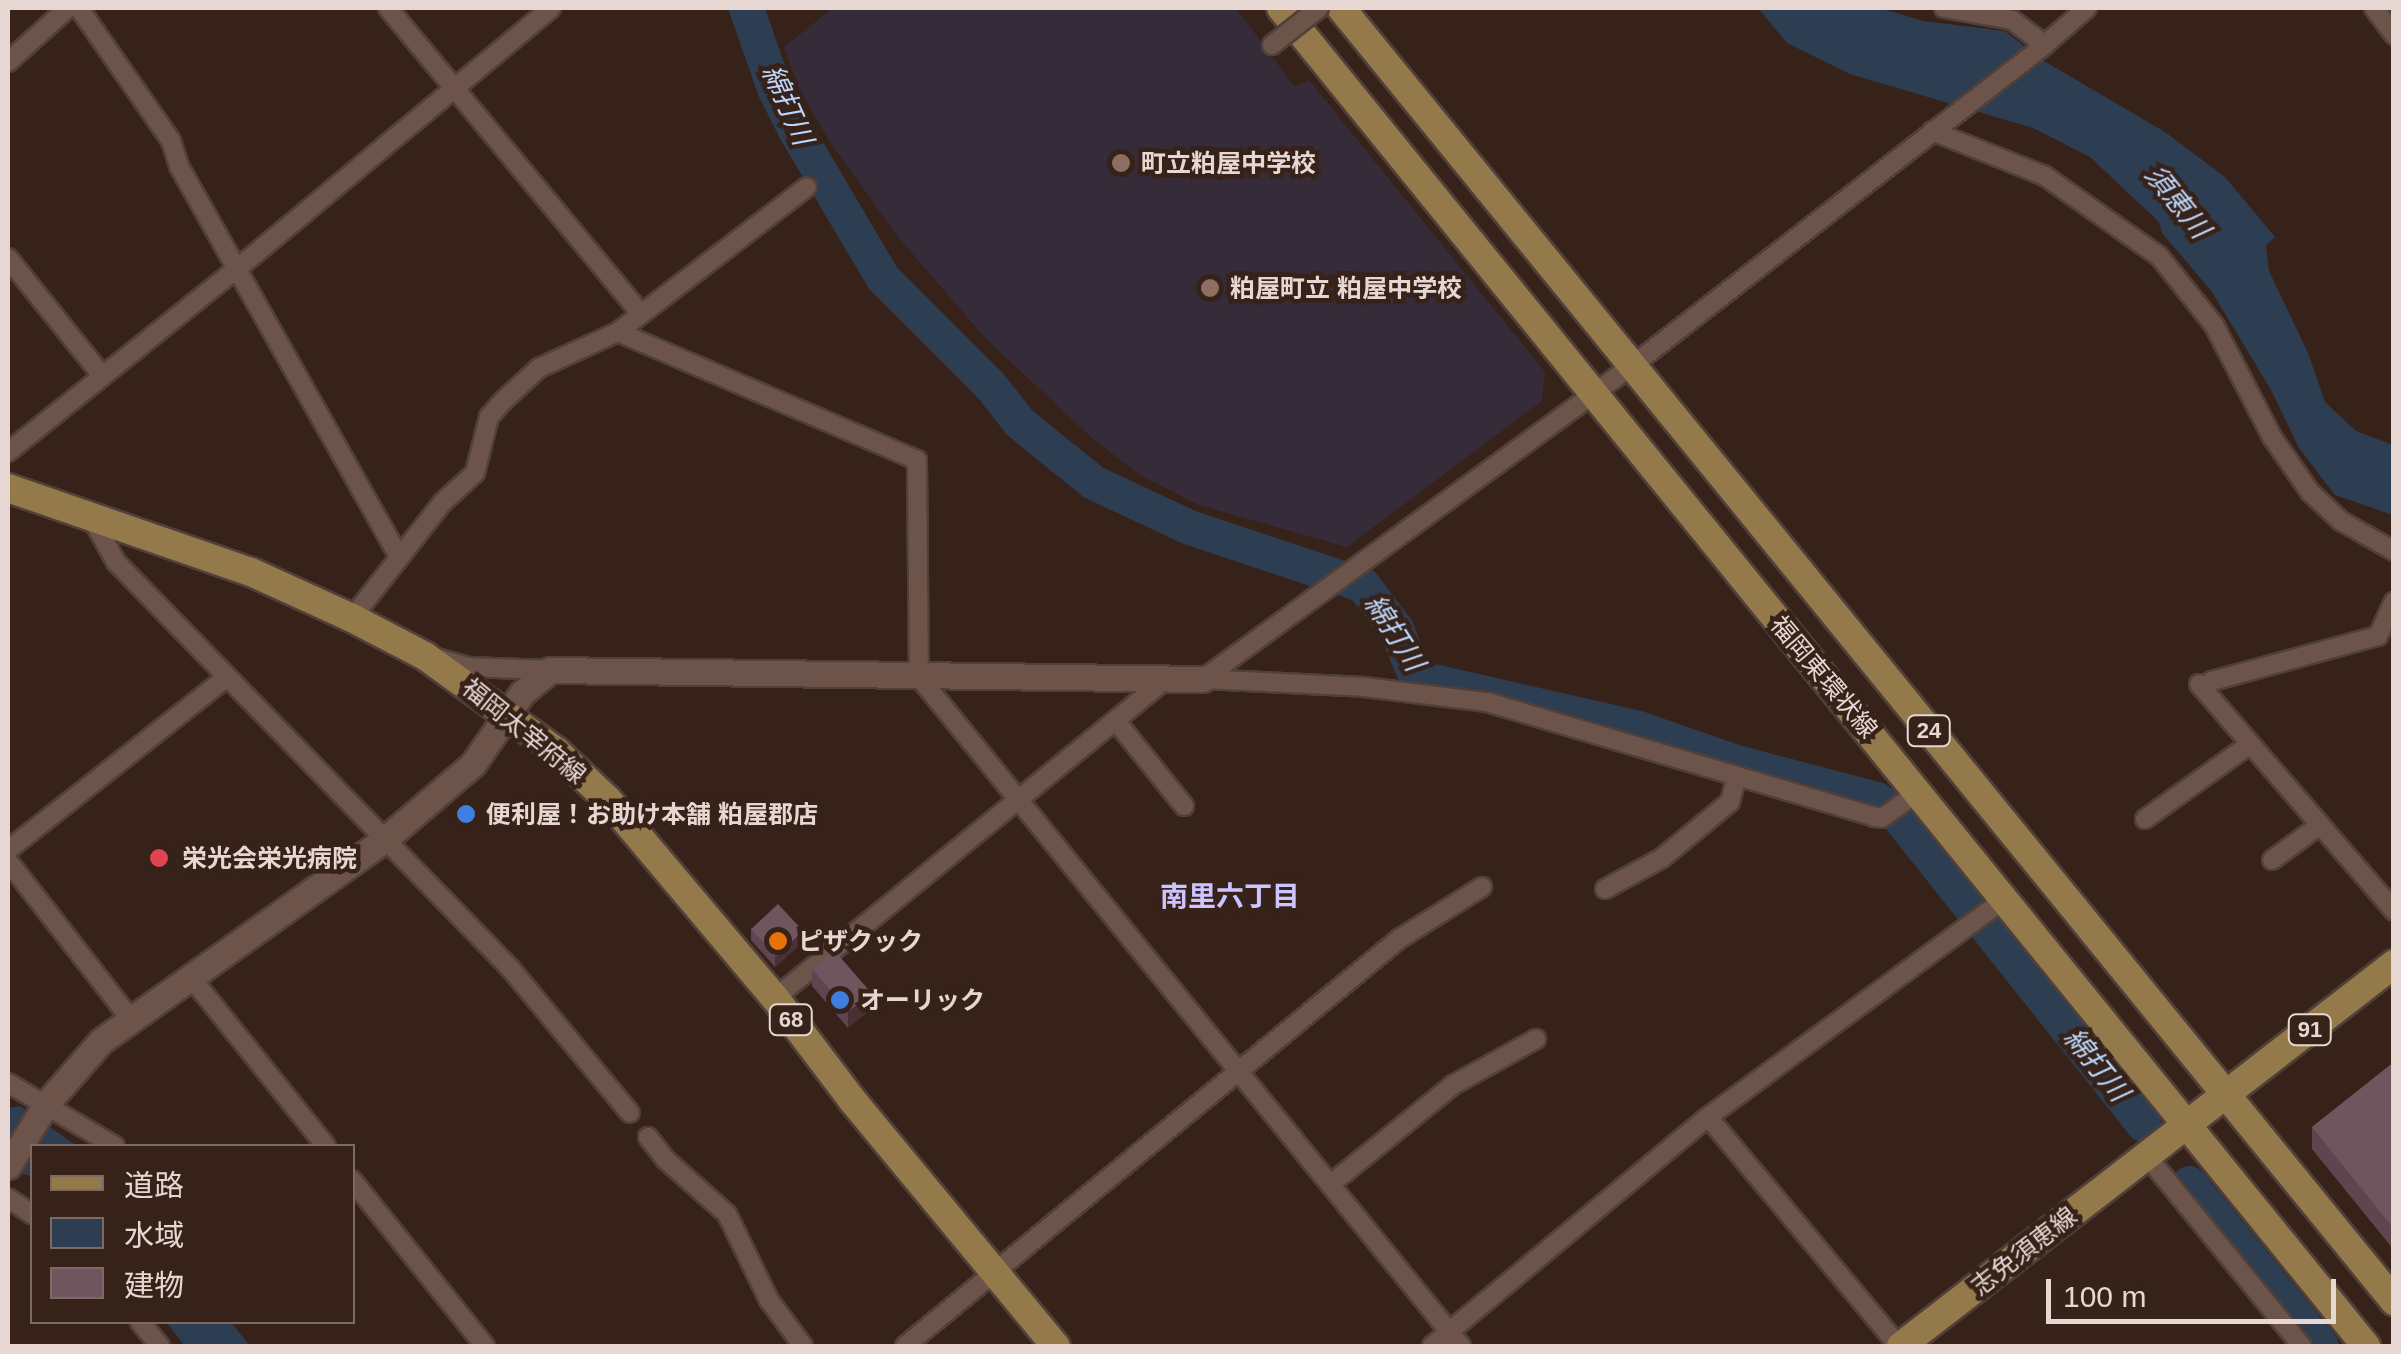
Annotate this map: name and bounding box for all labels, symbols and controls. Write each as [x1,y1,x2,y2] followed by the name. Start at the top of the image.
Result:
[755,60,819,150] water label: 綿打川
[1141,148,1316,178] place label: 町立粕屋中学校
[1110,152,1132,174] marker: 町立粕屋中学校
[2138,159,2216,245] water label: 須恵川
[1230,273,1462,303] place label: 粕屋町立 粕屋中学校
[1199,277,1221,299] marker: 粕屋町立 粕屋中学校
[1357,589,1431,677] water label: 綿打川
[1764,610,1884,744] street label: 福岡東環状線
[456,672,592,790] street label: 福岡太宰府線
[1906,714,1952,748] road number: 24
[486,799,818,829] place label: 便利屋！お助け本舗 粕屋郡店
[455,803,477,825] marker: 便利屋！お助け本舗 粕屋郡店
[182,843,357,873] place label: 栄光会栄光病院
[146,845,172,871] marker: 栄光会栄光病院
[1160,880,1300,914] district label: 南里六丁目
[798,926,923,956] place label: ピザクック
[767,930,789,952] marker: ピザクック
[860,985,985,1015] place label: オーリック
[829,989,851,1011] marker: オーリック
[768,1003,814,1037] road number: 68
[2288,1013,2332,1047] road number: 91
[2057,1022,2135,1108] water label: 綿打川
[30,1144,355,1324] legend
[124,1169,184,1202] text: 道路
[1966,1201,2082,1301] street label: 志免須恵線
[124,1219,184,1252] text: 水域
[2051,1259,2341,1321] scale bar
[124,1269,184,1302] text: 建物
[2063,1280,2146,1313] text: 100 m

